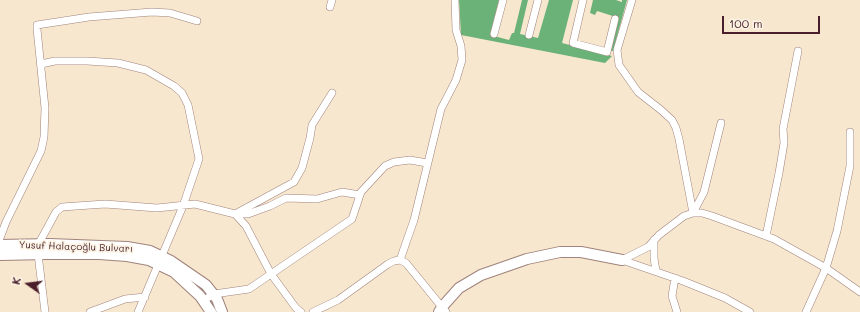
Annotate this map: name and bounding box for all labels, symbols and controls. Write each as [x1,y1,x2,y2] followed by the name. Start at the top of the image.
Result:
[724,8,822,34] scale bar
[729,15,763,31] text: 100 m
[19,239,133,255] street label: Yusuf Halaçoğlu Bulvarı
[8,264,48,304] north arrow
[8,276,24,286] text: K

